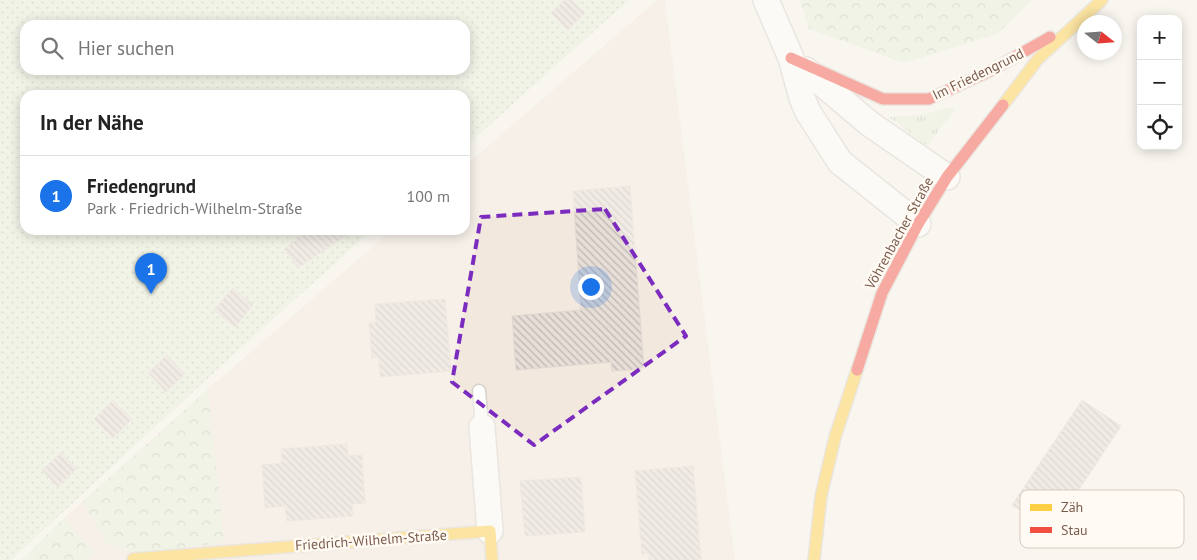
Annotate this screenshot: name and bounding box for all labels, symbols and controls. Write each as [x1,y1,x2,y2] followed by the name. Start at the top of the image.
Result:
[1077,15,1122,60] north arrow
[1137,15,1182,150] map controls
[1137,15,1182,60] button: +
[20,20,470,75] search box
[38,34,66,62] icon: search
[78,36,174,60] text: Hier suchen
[929,44,1027,104] street label: Im Friedengrund
[1137,60,1182,105] button: −
[1137,105,1182,150] button: locate
[40,109,144,136] text: In der Nähe
[87,174,196,198] text: Friedengrund
[860,174,937,293] street label: Vöhrenbacher Straße
[51,186,61,206] text: 1
[407,186,450,206] text: 100 m
[87,198,302,218] text: Park · Friedrich-Wilhelm-Straße
[135,253,167,294] pin: 1
[578,274,604,300] your location
[1020,490,1184,548] legend
[1061,498,1083,516] text: Zäh
[1061,521,1088,539] text: Stau
[295,526,447,554] street label: Friedrich-Wilhelm-Straße

